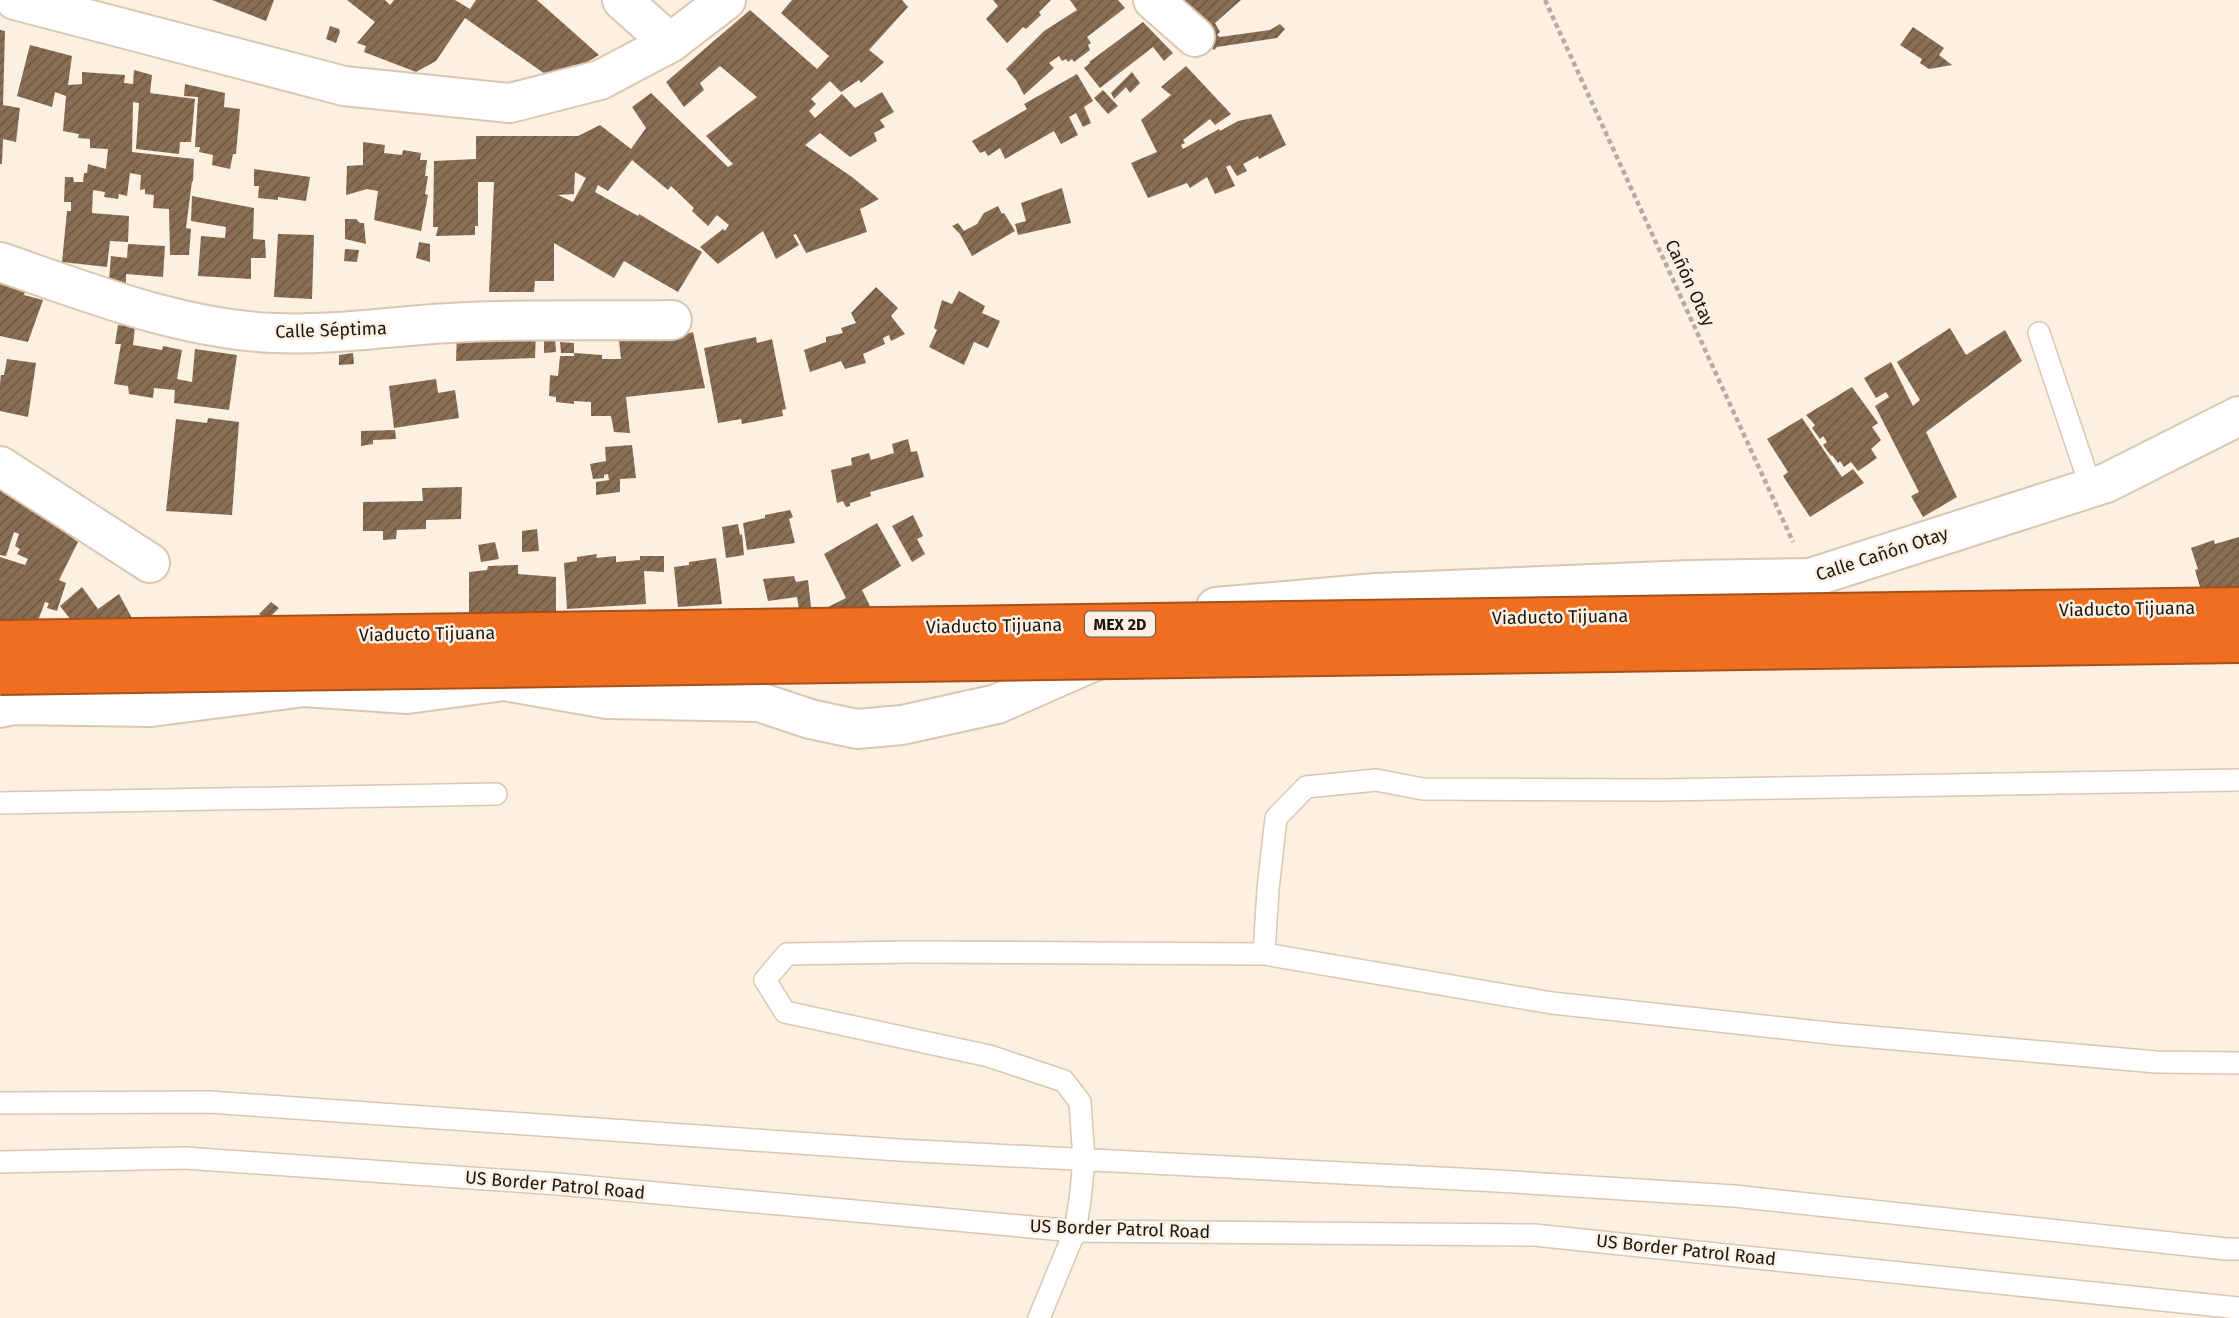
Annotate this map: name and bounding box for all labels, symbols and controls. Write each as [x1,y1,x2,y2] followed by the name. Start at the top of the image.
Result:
[1660,236,1720,330] street label: Cañón Otay
[275,317,387,343] street label: Calle Séptima
[1813,522,1951,586] street label: Calle Cañón Otay
[2059,597,2195,621] street label: Viaducto Tijuana
[1492,605,1628,629] street label: Viaducto Tijuana
[1085,611,1155,636] road number: MEX 2D
[926,614,1062,638] street label: Viaducto Tijuana
[359,622,495,646] street label: Viaducto Tijuana
[464,1166,646,1204] street label: US Border Patrol Road
[1029,1215,1211,1243] street label: US Border Patrol Road
[1595,1230,1777,1270] street label: US Border Patrol Road

